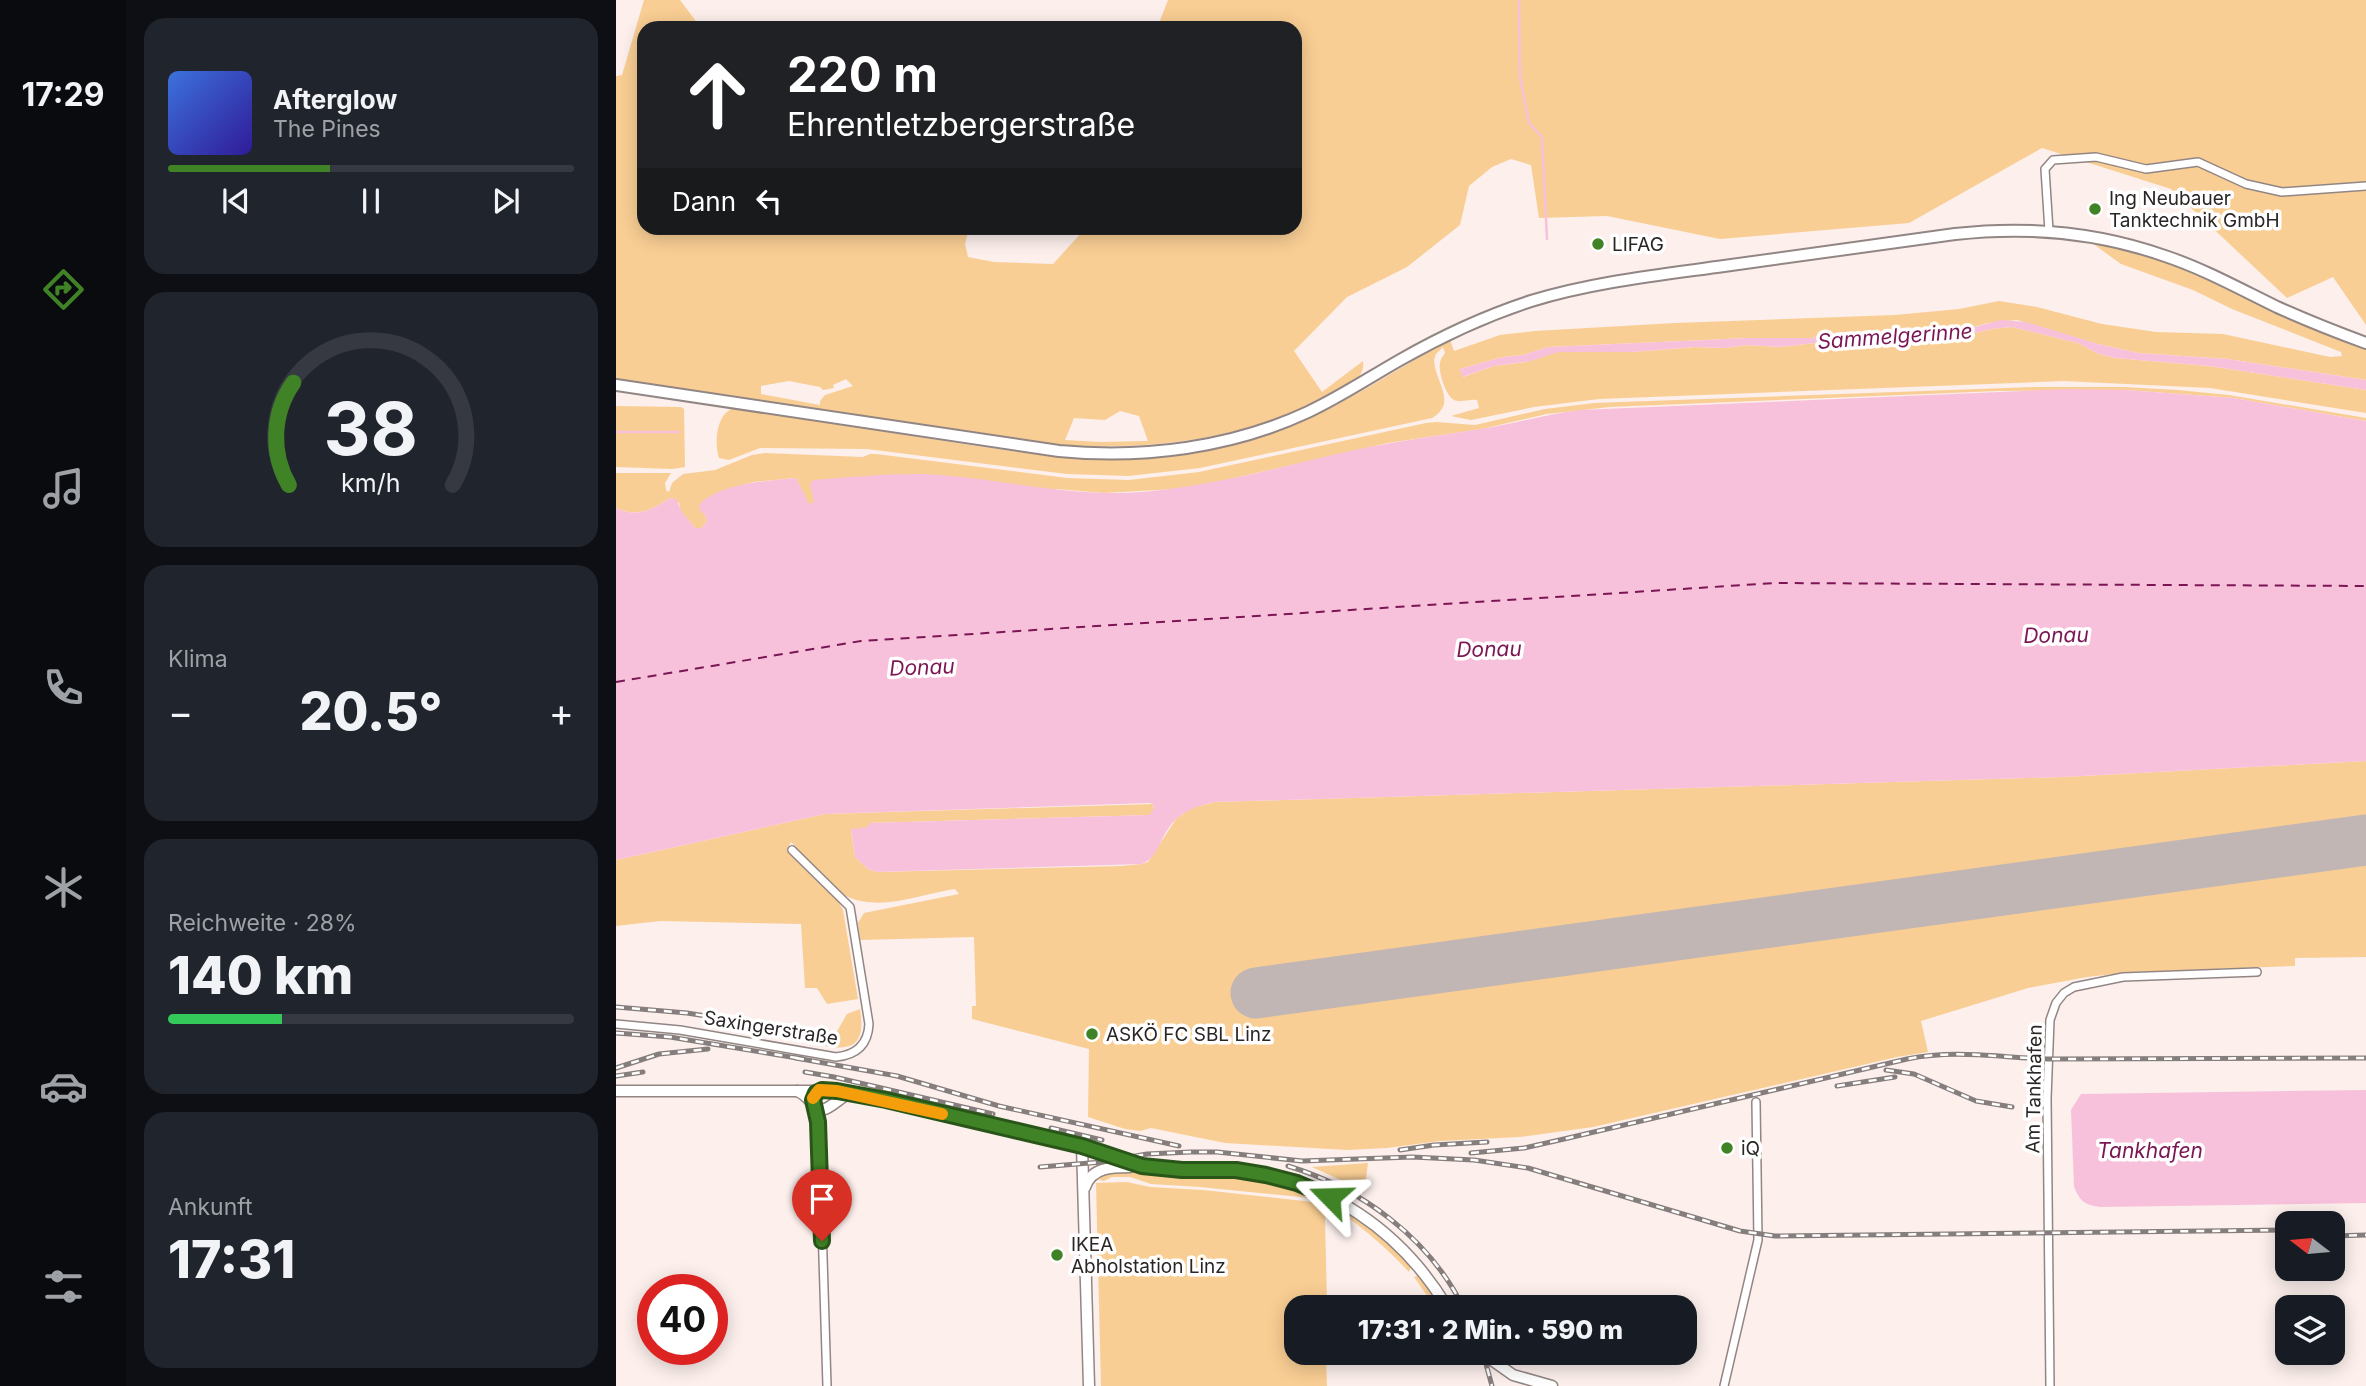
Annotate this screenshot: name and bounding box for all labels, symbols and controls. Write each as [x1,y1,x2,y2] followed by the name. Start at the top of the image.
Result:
[787,45,938,104] text: 220 m
[672,49,763,140] icon: ahead
[22,75,104,114] text: 17:29
[273,84,397,115] text: Afterglow
[787,105,1135,144] text: Ehrentletzbergerstraße
[273,115,381,143] text: The Pines
[217,182,255,220] icon: previous
[352,182,390,220] icon: pause
[487,182,525,220] icon: next
[750,182,788,220] icon: left
[672,186,736,217] text: Dann
[2109,187,2280,232] place label: Ing Neubauer Tanktechnik GmbH
[2087,201,2103,217] marker: Ing Neubauer Tanktechnik GmbH
[1612,233,1664,256] place label: LIFAG
[1590,236,1606,252] marker: LIFAG
[39,265,88,314] icon: directions
[1817,318,1973,354] water label: Sammelgerinne
[324,385,418,474] text: 38
[39,464,88,513] icon: music
[341,468,401,498] text: km/h
[2023,622,2089,648] water label: Donau
[1456,636,1522,662] water label: Donau
[168,645,228,673] text: Klima
[889,653,955,681] water label: Donau
[39,663,88,712] icon: phone
[299,680,443,743] text: 20.5°
[168,689,193,735] text: −
[549,689,574,735] text: +
[39,863,88,912] icon: climate
[168,909,357,937] text: Reichweite · 28%
[168,944,353,1007] text: 140 km
[702,1006,840,1050] street label: Saxingerstraße
[1106,1023,1272,1046] place label: ASKÖ FC SBL Linz
[2021,1024,2047,1154] street label: Am Tankhafen
[1084,1026,1100,1042] marker: ASKÖ FC SBL Linz
[39,1062,88,1111] icon: car
[1741,1137,1760,1160] place label: iQ
[2097,1138,2203,1163] water label: Tankhafen
[1719,1140,1735,1156] marker: iQ
[1293,1160,1367,1234] position arrow
[792,1169,852,1241] pin
[803,1180,841,1218] icon: arrive
[168,1193,253,1221] text: Ankunft
[2275,1211,2345,1281] north arrow
[2275,1211,2345,1365] map controls
[168,1228,295,1291] text: 17:31
[1071,1233,1226,1278] place label: IKEA Abholstation Linz
[1049,1247,1065,1263] marker: IKEA Abholstation Linz
[39,1262,88,1311] icon: filters
[637,1274,728,1365] speed limit sign: 40
[2275,1295,2345,1365] button: layers
[1358,1314,1623,1345] text: 17:31 · 2 Min. · 590 m

